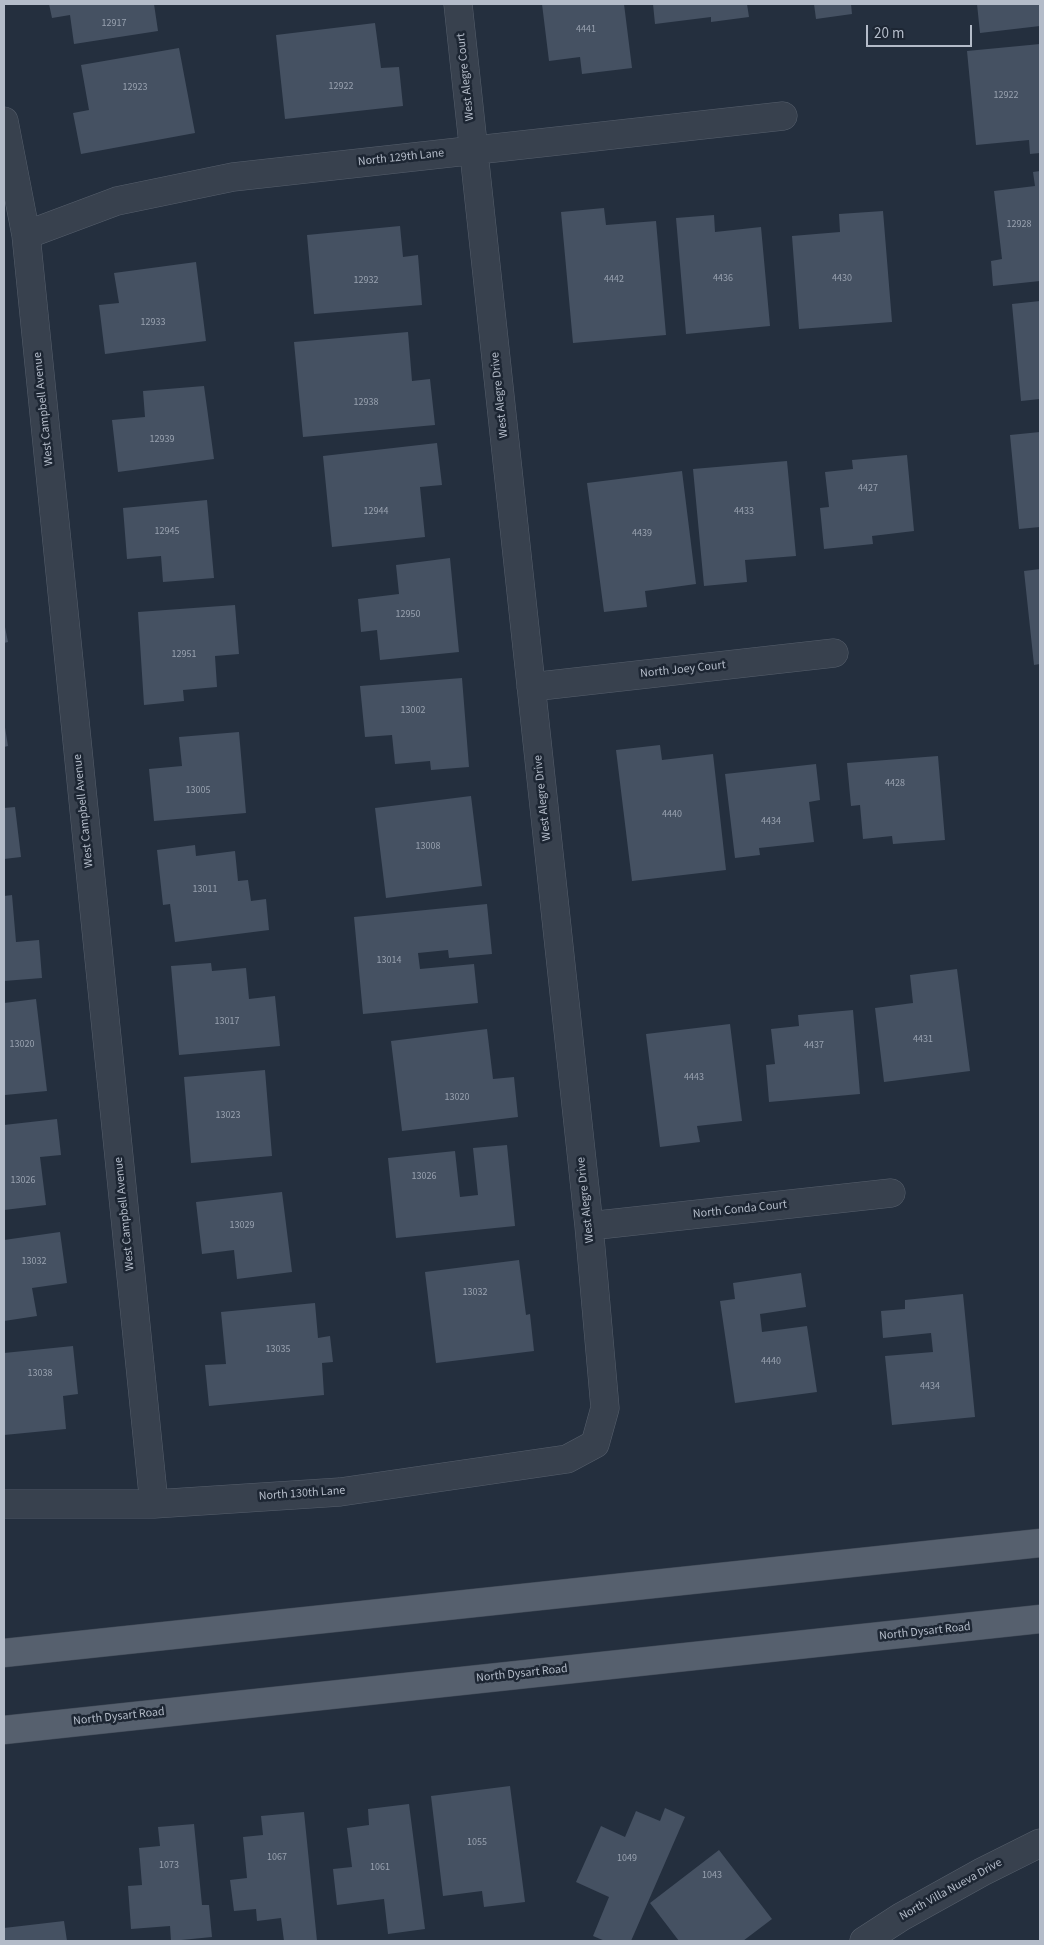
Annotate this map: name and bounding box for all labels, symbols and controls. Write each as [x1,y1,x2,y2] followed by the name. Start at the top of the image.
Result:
[869,15,975,47] scale bar
[102,18,126,30] house number: 12917
[874,23,904,44] text: 20 m
[576,24,596,36] house number: 4441
[454,32,478,122] street label: West Alegre Court
[329,81,353,93] house number: 12922
[123,82,147,94] house number: 12923
[994,90,1018,102] house number: 12922
[357,146,445,170] street label: North 129th Lane
[1007,219,1031,231] house number: 12928
[713,273,733,285] house number: 4436
[832,273,852,285] house number: 4430
[604,274,624,286] house number: 4442
[354,275,378,287] house number: 12932
[141,317,165,329] house number: 12933
[31,351,57,467] street label: West Campbell Avenue
[488,351,512,439] street label: West Alegre Drive
[354,397,378,409] house number: 12938
[150,434,174,446] house number: 12939
[858,483,878,495] house number: 4427
[364,506,388,518] house number: 12944
[734,506,754,518] house number: 4433
[155,526,179,538] house number: 12945
[632,528,652,540] house number: 4439
[396,609,420,621] house number: 12950
[172,649,196,661] house number: 12951
[640,658,726,682] street label: North Joey Court
[401,705,425,717] house number: 13002
[71,753,97,869] street label: West Campbell Avenue
[531,754,555,842] street label: West Alegre Drive
[885,778,905,790] house number: 4428
[186,785,210,797] house number: 13005
[662,809,682,821] house number: 4440
[761,816,781,828] house number: 4434
[416,841,440,853] house number: 13008
[193,884,217,896] house number: 13011
[377,955,401,967] house number: 13014
[215,1016,239,1028] house number: 13017
[913,1034,933,1046] house number: 4431
[10,1039,34,1051] house number: 13020
[804,1040,824,1052] house number: 4437
[684,1072,704,1084] house number: 4443
[445,1092,469,1104] house number: 13020
[216,1110,240,1122] house number: 13023
[112,1156,138,1272] street label: West Campbell Avenue
[574,1156,598,1244] street label: West Alegre Drive
[412,1171,436,1183] house number: 13026
[11,1175,35,1187] house number: 13026
[692,1198,788,1222] street label: North Conda Court
[230,1220,254,1232] house number: 13029
[22,1256,46,1268] house number: 13032
[463,1287,487,1299] house number: 13032
[266,1344,290,1356] house number: 13035
[761,1356,781,1368] house number: 4440
[28,1368,52,1380] house number: 13038
[920,1381,940,1393] house number: 4434
[258,1484,346,1504] street label: North 130th Lane
[879,1620,971,1644] street label: North Dysart Road
[476,1662,568,1686] street label: North Dysart Road
[73,1705,165,1729] street label: North Dysart Road
[467,1837,487,1849] house number: 1055
[267,1852,287,1864] house number: 1067
[617,1853,637,1865] house number: 1049
[897,1856,1005,1924] street label: North Villa Nueva Drive
[159,1860,179,1872] house number: 1073
[370,1862,390,1874] house number: 1061
[702,1870,722,1882] house number: 1043

